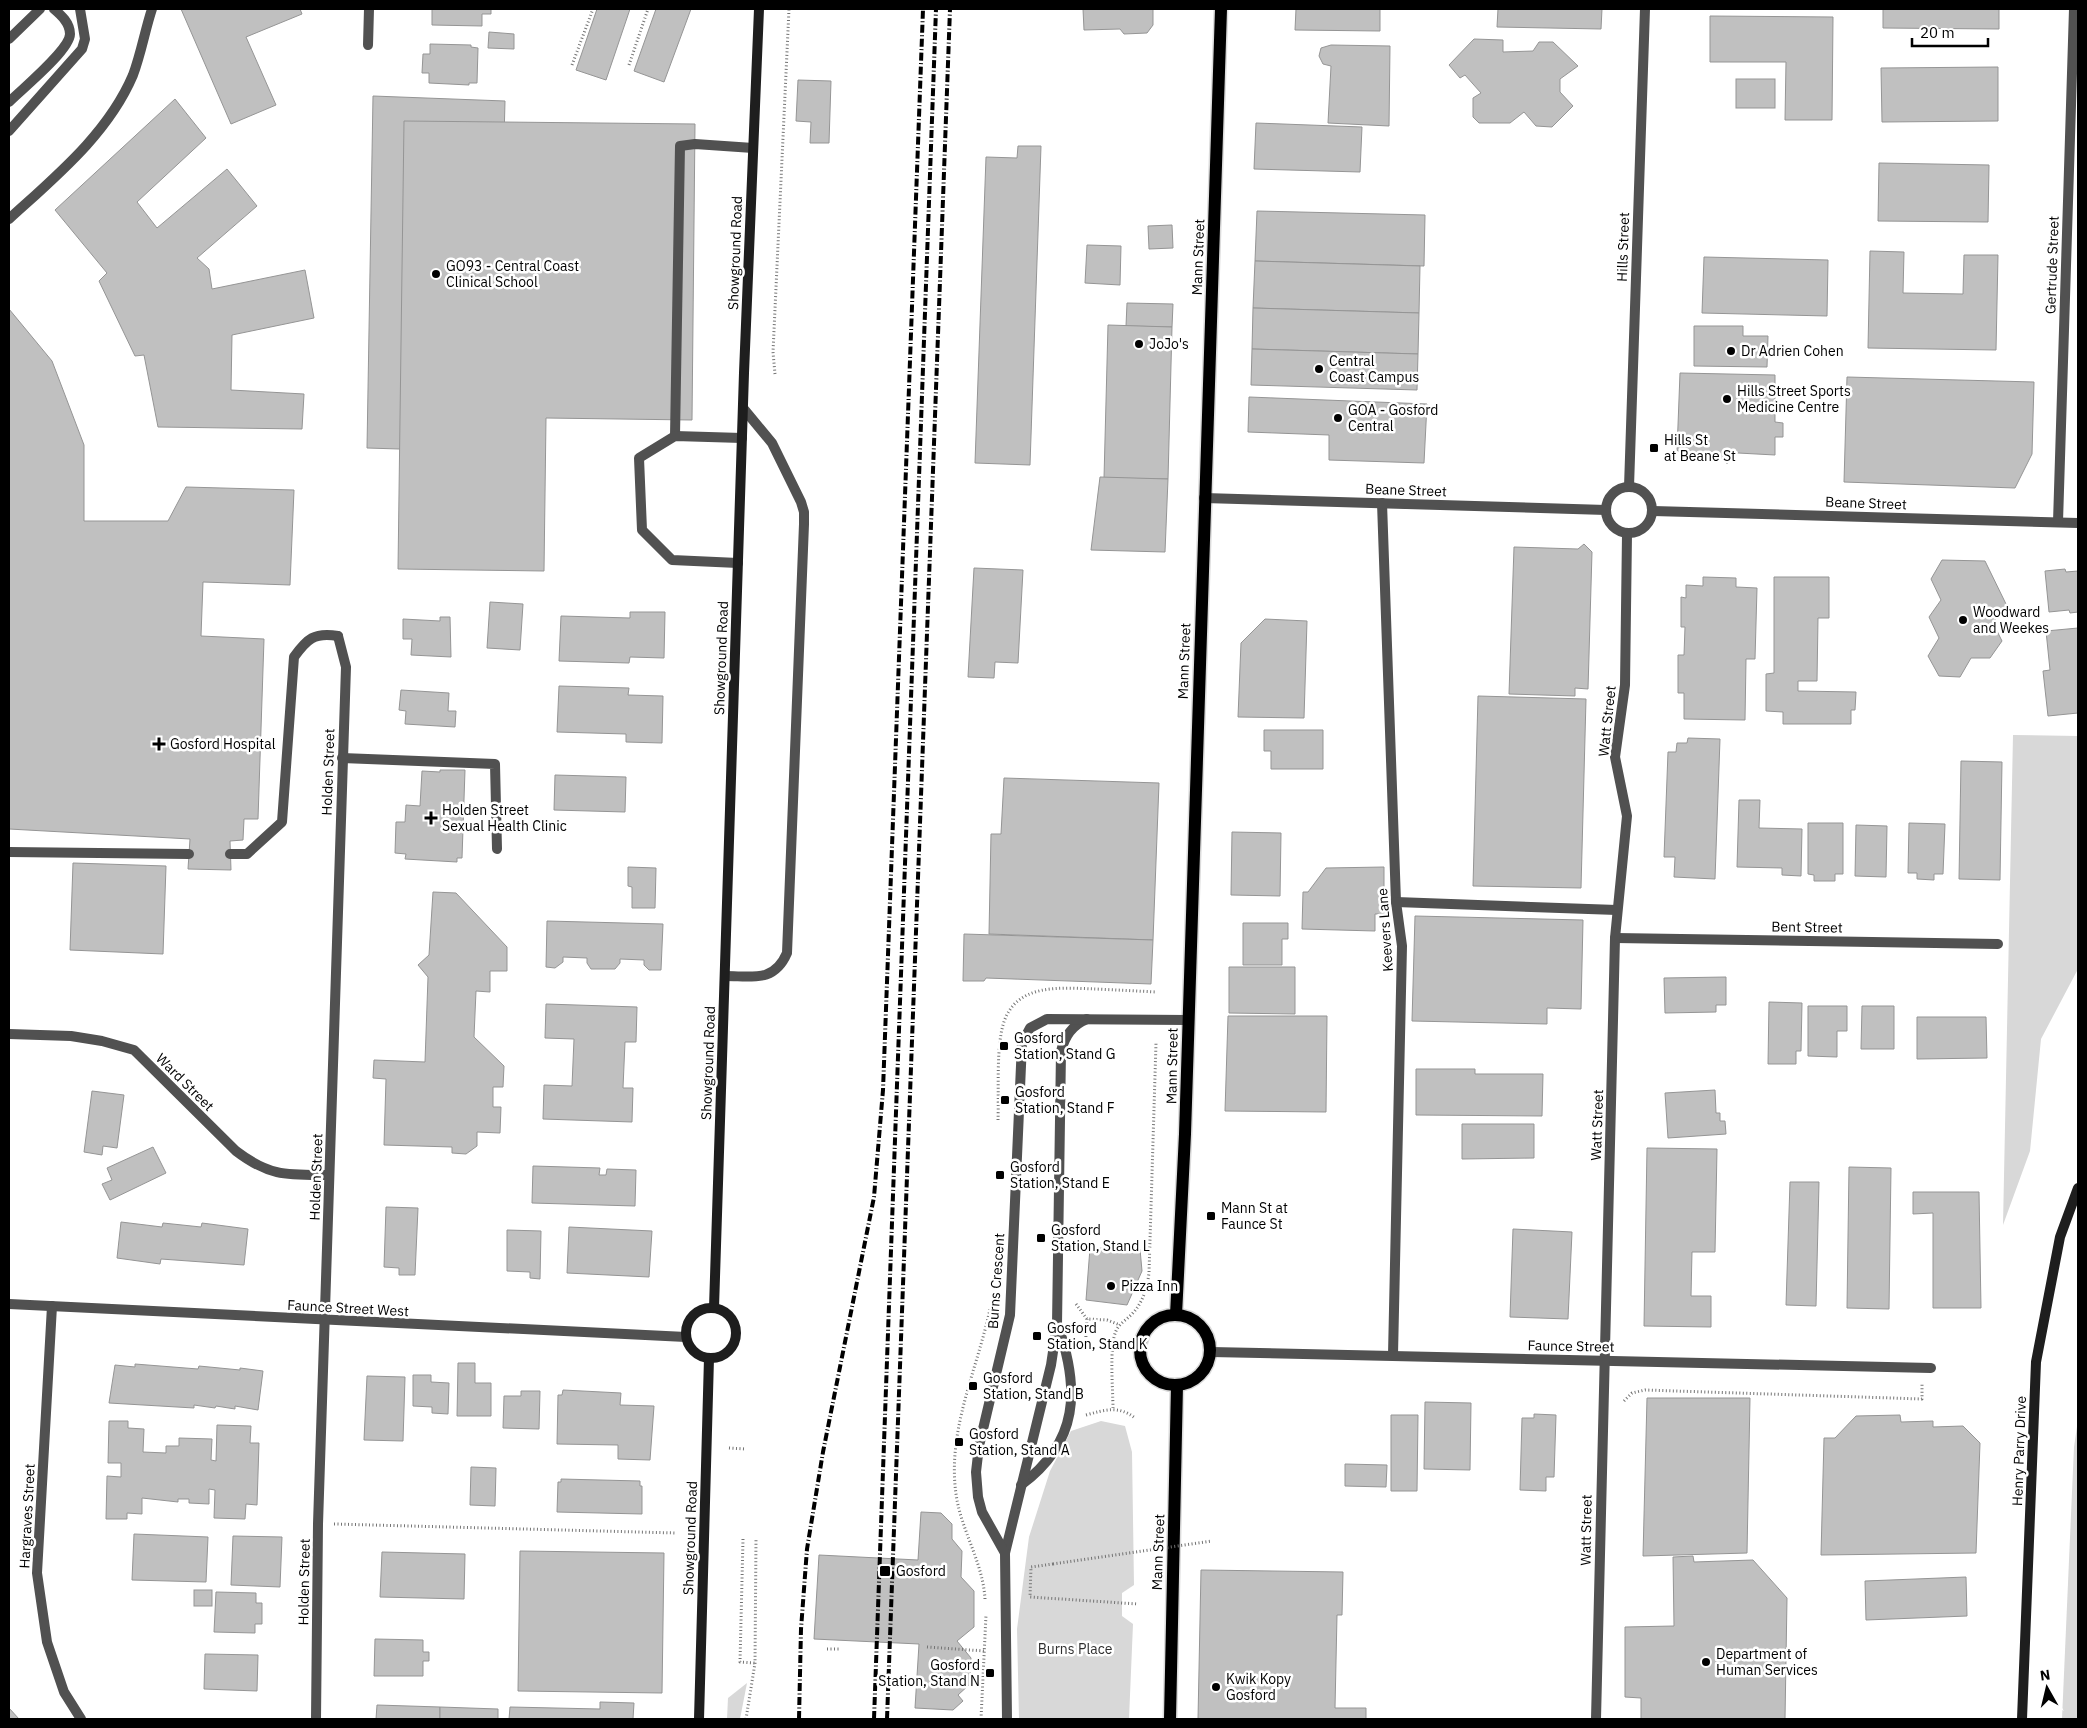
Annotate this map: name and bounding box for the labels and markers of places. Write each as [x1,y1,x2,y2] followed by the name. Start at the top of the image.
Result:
[446,257,579,291] place label: GO93 - Central Coast Clinical School
[430,268,442,280] marker: GO93 - Central Coast Clinical School
[1149,335,1189,353] place label: JoJo's
[1133,338,1145,350] marker: JoJo's
[1741,342,1844,360] place label: Dr Adrien Cohen
[1725,345,1737,357] marker: Dr Adrien Cohen
[1329,352,1419,386] place label: Central Coast Campus
[1313,363,1325,375] marker: Central Coast Campus
[1737,382,1851,416] place label: Hills Street Sports Medicine Centre
[1721,393,1733,405] marker: Hills Street Sports Medicine Centre
[1348,401,1438,435] place label: GOA - Gosford Central
[1332,412,1344,424] marker: GOA - Gosford Central
[1664,431,1736,465] place label: Hills St at Beane St
[1648,442,1660,454] marker: Hills St at Beane St
[1973,603,2049,637] place label: Woodward and Weekes
[1957,614,1969,626] marker: Woodward and Weekes
[170,735,276,753] place label: Gosford Hospital
[152,737,166,751] marker: Gosford Hospital
[442,801,567,835] place label: Holden Street Sexual Health Clinic
[424,811,438,825] marker: Holden Street Sexual Health Clinic
[1014,1029,1115,1063] place label: Gosford Station, Stand G
[998,1040,1010,1052] marker: Gosford Station, Stand G
[1015,1083,1115,1117] place label: Gosford Station, Stand F
[999,1094,1011,1106] marker: Gosford Station, Stand F
[1010,1158,1110,1192] place label: Gosford Station, Stand E
[994,1169,1006,1181] marker: Gosford Station, Stand E
[1221,1199,1288,1233] place label: Mann St at Faunce St
[1205,1210,1217,1222] marker: Mann St at Faunce St
[1051,1221,1150,1255] place label: Gosford Station, Stand L
[1035,1232,1047,1244] marker: Gosford Station, Stand L
[1121,1277,1178,1295] place label: Pizza Inn
[1105,1280,1117,1292] marker: Pizza Inn
[1047,1319,1148,1353] place label: Gosford Station, Stand K
[1031,1330,1043,1342] marker: Gosford Station, Stand K
[983,1369,1084,1403] place label: Gosford Station, Stand B
[967,1380,979,1392] marker: Gosford Station, Stand B
[969,1425,1070,1459] place label: Gosford Station, Stand A
[953,1436,965,1448] marker: Gosford Station, Stand A
[896,1562,946,1580] place label: Gosford
[878,1564,892,1578] marker: Gosford
[1716,1645,1818,1679] place label: Department of Human Services
[878,1656,980,1690] place label: Gosford Station, Stand N
[1700,1656,1712,1668] marker: Department of Human Services
[984,1667,996,1679] marker: Gosford Station, Stand N
[1226,1670,1291,1704] place label: Kwik Kopy Gosford
[1210,1681,1222,1693] marker: Kwik Kopy Gosford

